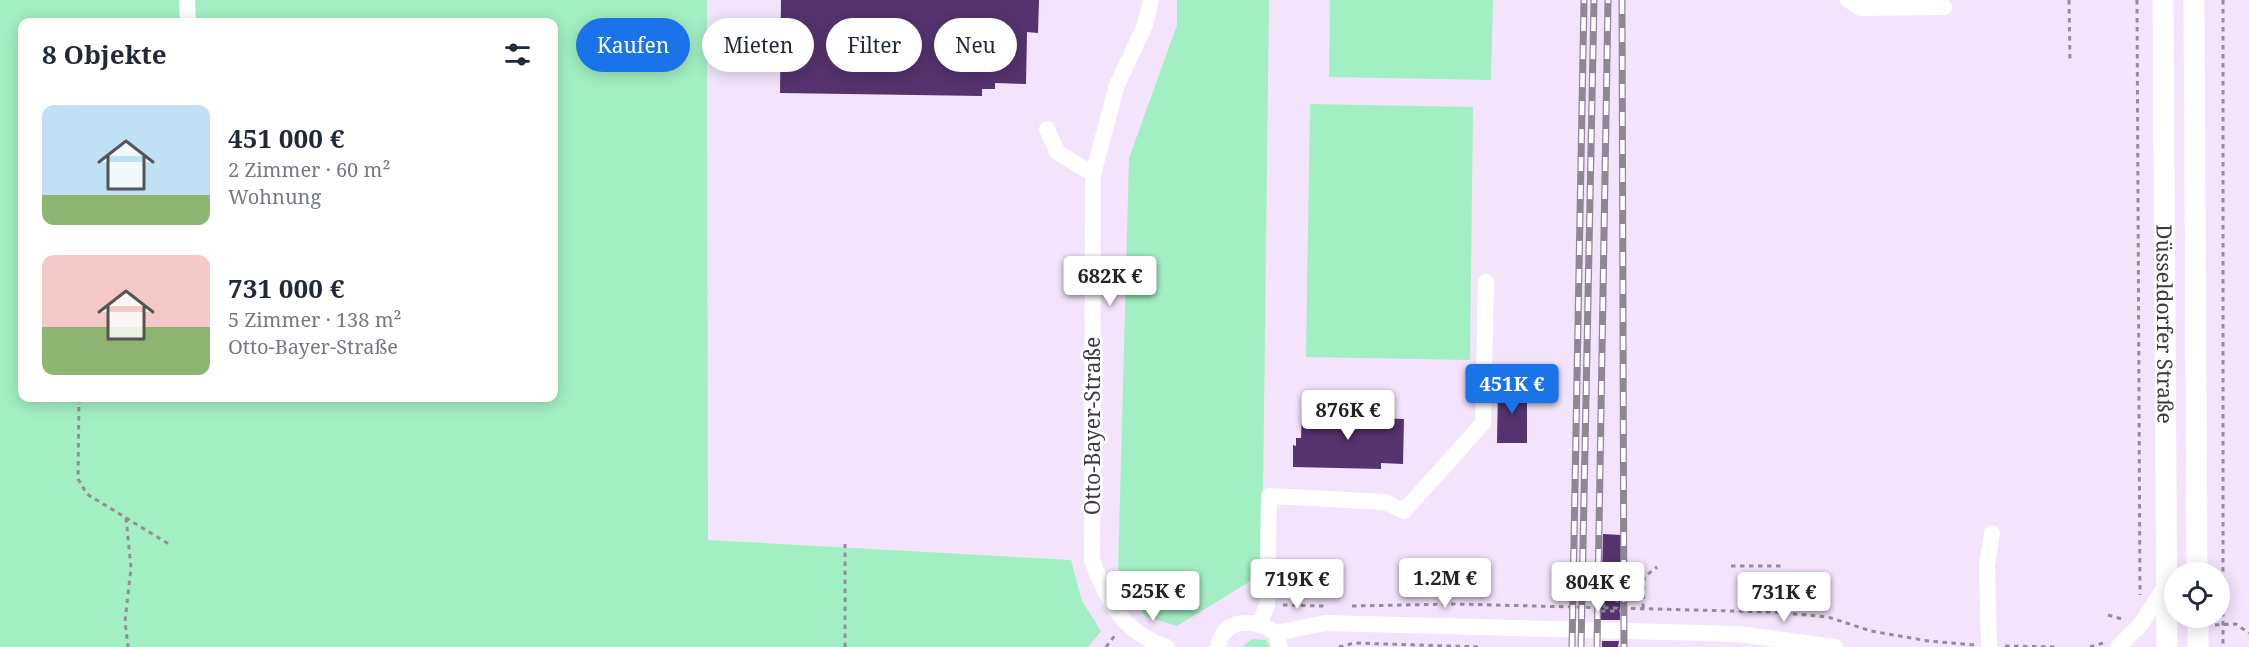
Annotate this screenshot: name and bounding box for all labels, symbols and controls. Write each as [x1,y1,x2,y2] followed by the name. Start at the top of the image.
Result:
[576,18,690,72] chip: Kaufen
[702,18,814,72] chip: Mieten
[826,18,922,72] chip: Filter
[934,18,1017,72] chip: Neu
[42,36,167,72] text: 8 Objekte
[501,38,534,71] icon: filters
[228,120,344,156] text: 451 000 €
[90,129,162,201] icon: home
[228,156,390,183] text: 2 Zimmer · 60 m²
[228,183,321,210] text: Wohnung
[2150,224,2180,424] street label: Düsseldorfer Straße
[1061,256,1159,307] pin: 682K €
[1078,262,1142,289] text: 682K €
[228,270,344,306] text: 731 000 €
[90,279,162,351] icon: home
[228,306,402,333] text: 5 Zimmer · 138 m²
[228,333,398,360] text: Otto-Bayer-Straße
[1078,337,1106,515] street label: Otto-Bayer-Straße
[1463,364,1561,415] pin: 451K €
[1480,370,1544,397] text: 451K €
[1299,390,1397,441] pin: 876K €
[1316,396,1380,423] text: 876K €
[1396,558,1494,609] pin: 1.2M €
[1248,559,1346,610] pin: 719K €
[1549,562,1647,613] pin: 804K €
[2164,562,2230,628] map controls
[2164,562,2230,628] button: locate
[1413,564,1477,591] text: 1.2M €
[1265,565,1329,592] text: 719K €
[1566,568,1630,595] text: 804K €
[1104,571,1202,622] pin: 525K €
[1735,572,1833,623] pin: 731K €
[1121,577,1185,604] text: 525K €
[1752,578,1816,605] text: 731K €

